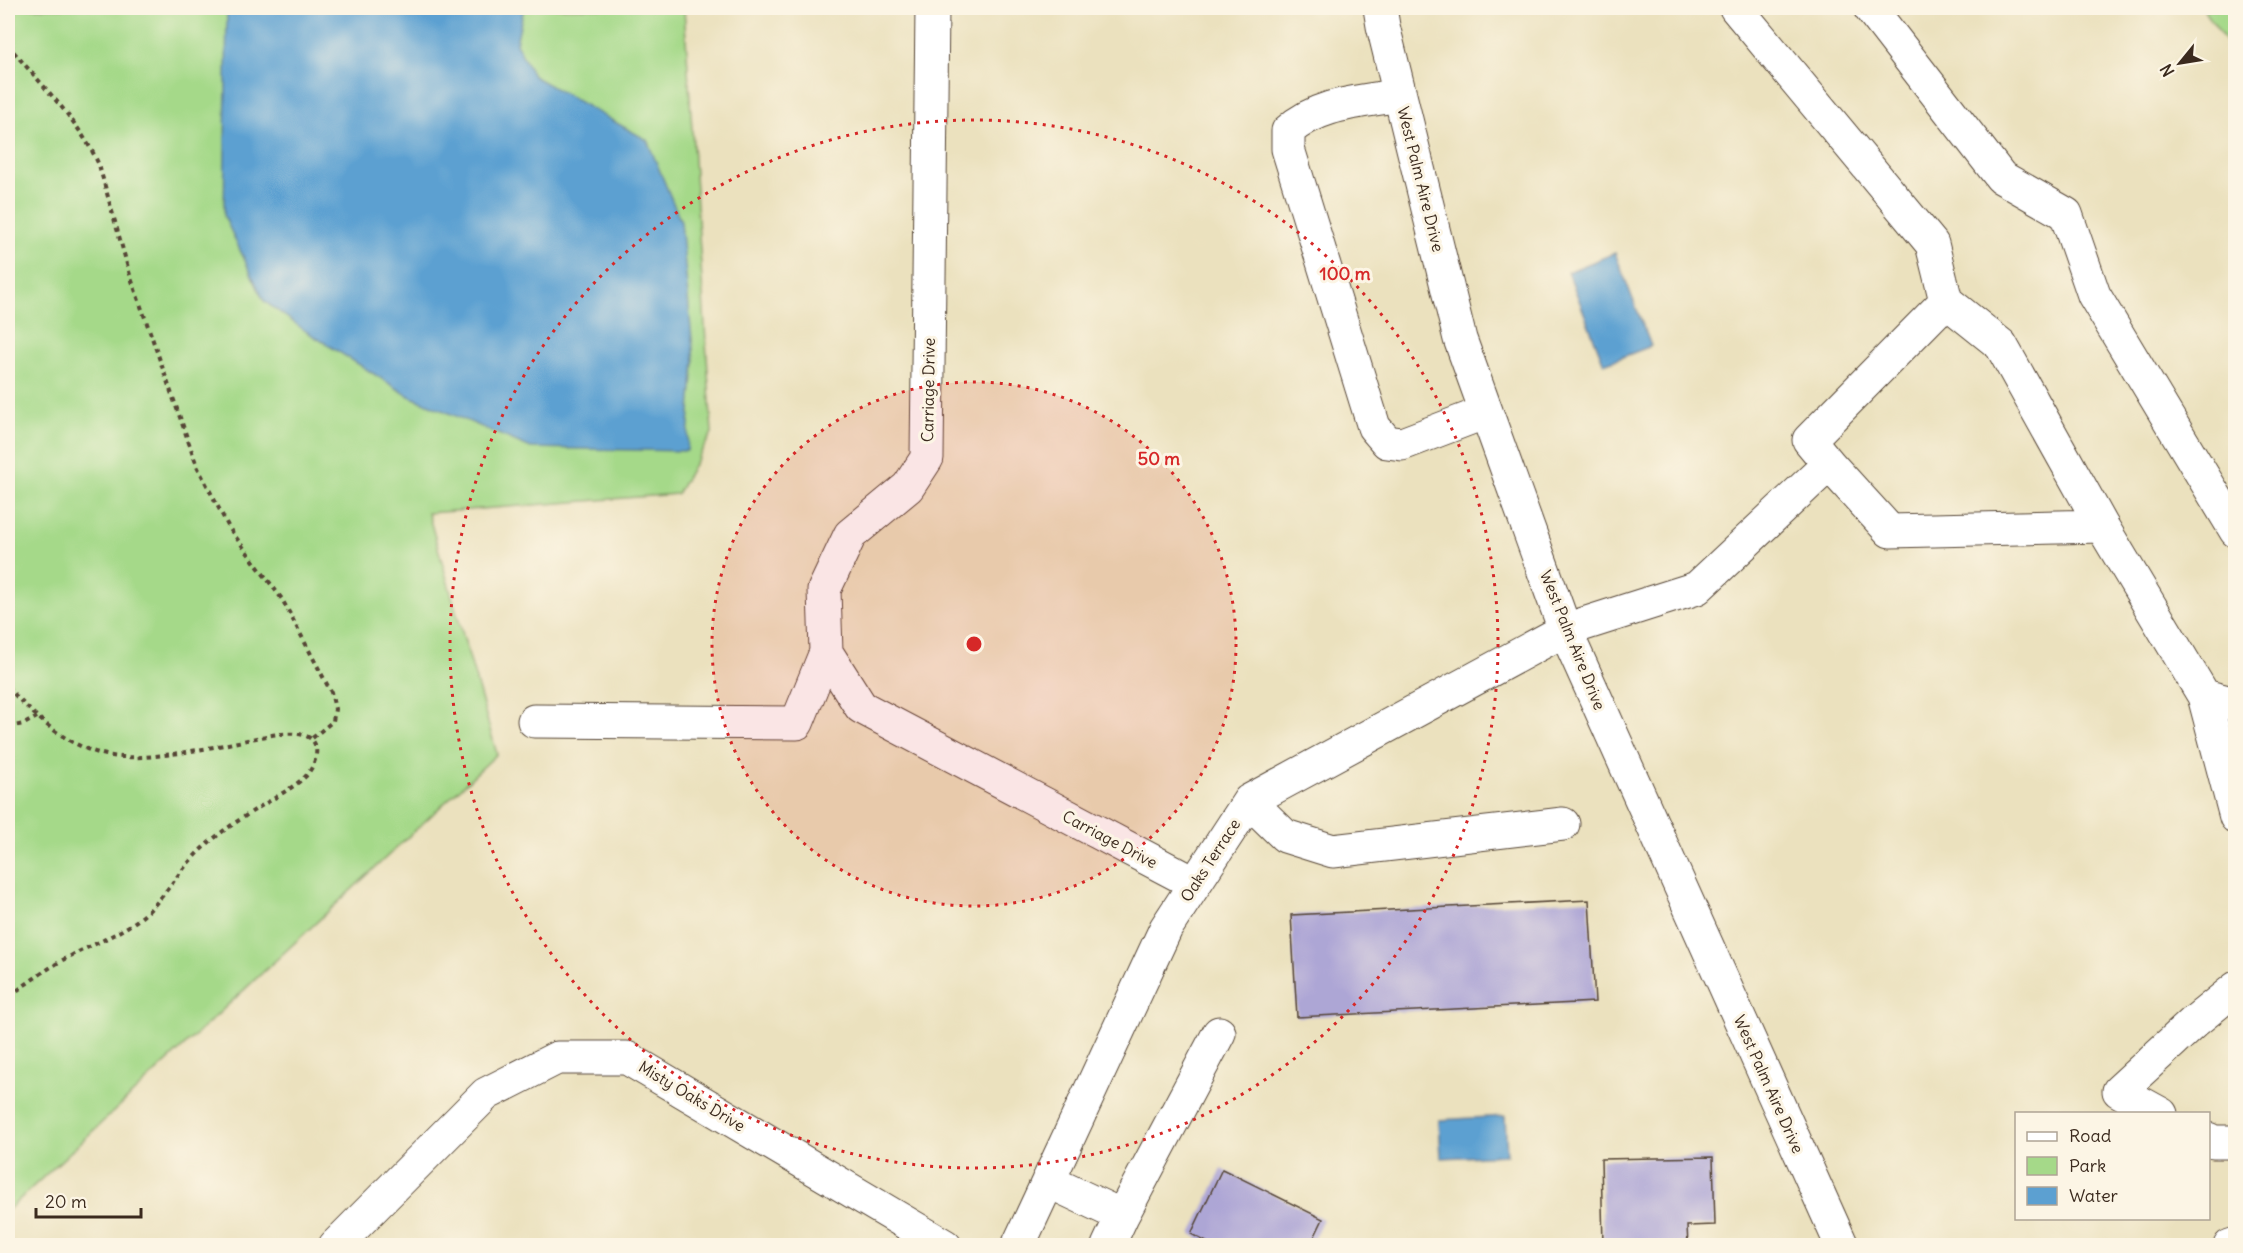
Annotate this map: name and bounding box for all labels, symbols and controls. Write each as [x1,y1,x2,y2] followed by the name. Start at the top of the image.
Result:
[2150,33,2210,93] north arrow
[2156,61,2178,80] text: N
[1393,104,1449,254] street label: West Palm Aire Drive
[1320,262,1371,285] text: 100 m
[917,338,939,442] street label: Carriage Drive
[1138,447,1180,470] text: 50 m
[1536,567,1610,713] street label: West Palm Aire Drive
[964,634,984,654] centre of rings
[1059,806,1161,872] street label: Carriage Drive
[1176,815,1244,905] street label: Oaks Terrace
[1730,1012,1808,1156] street label: West Palm Aire Drive
[635,1056,749,1136] street label: Misty Oaks Drive
[2015,1112,2210,1220] legend
[2069,1124,2112,1147] text: Road
[2069,1154,2106,1177] text: Park
[36,1181,141,1219] scale bar
[2069,1184,2119,1207] text: Water
[45,1190,87,1213] text: 20 m

